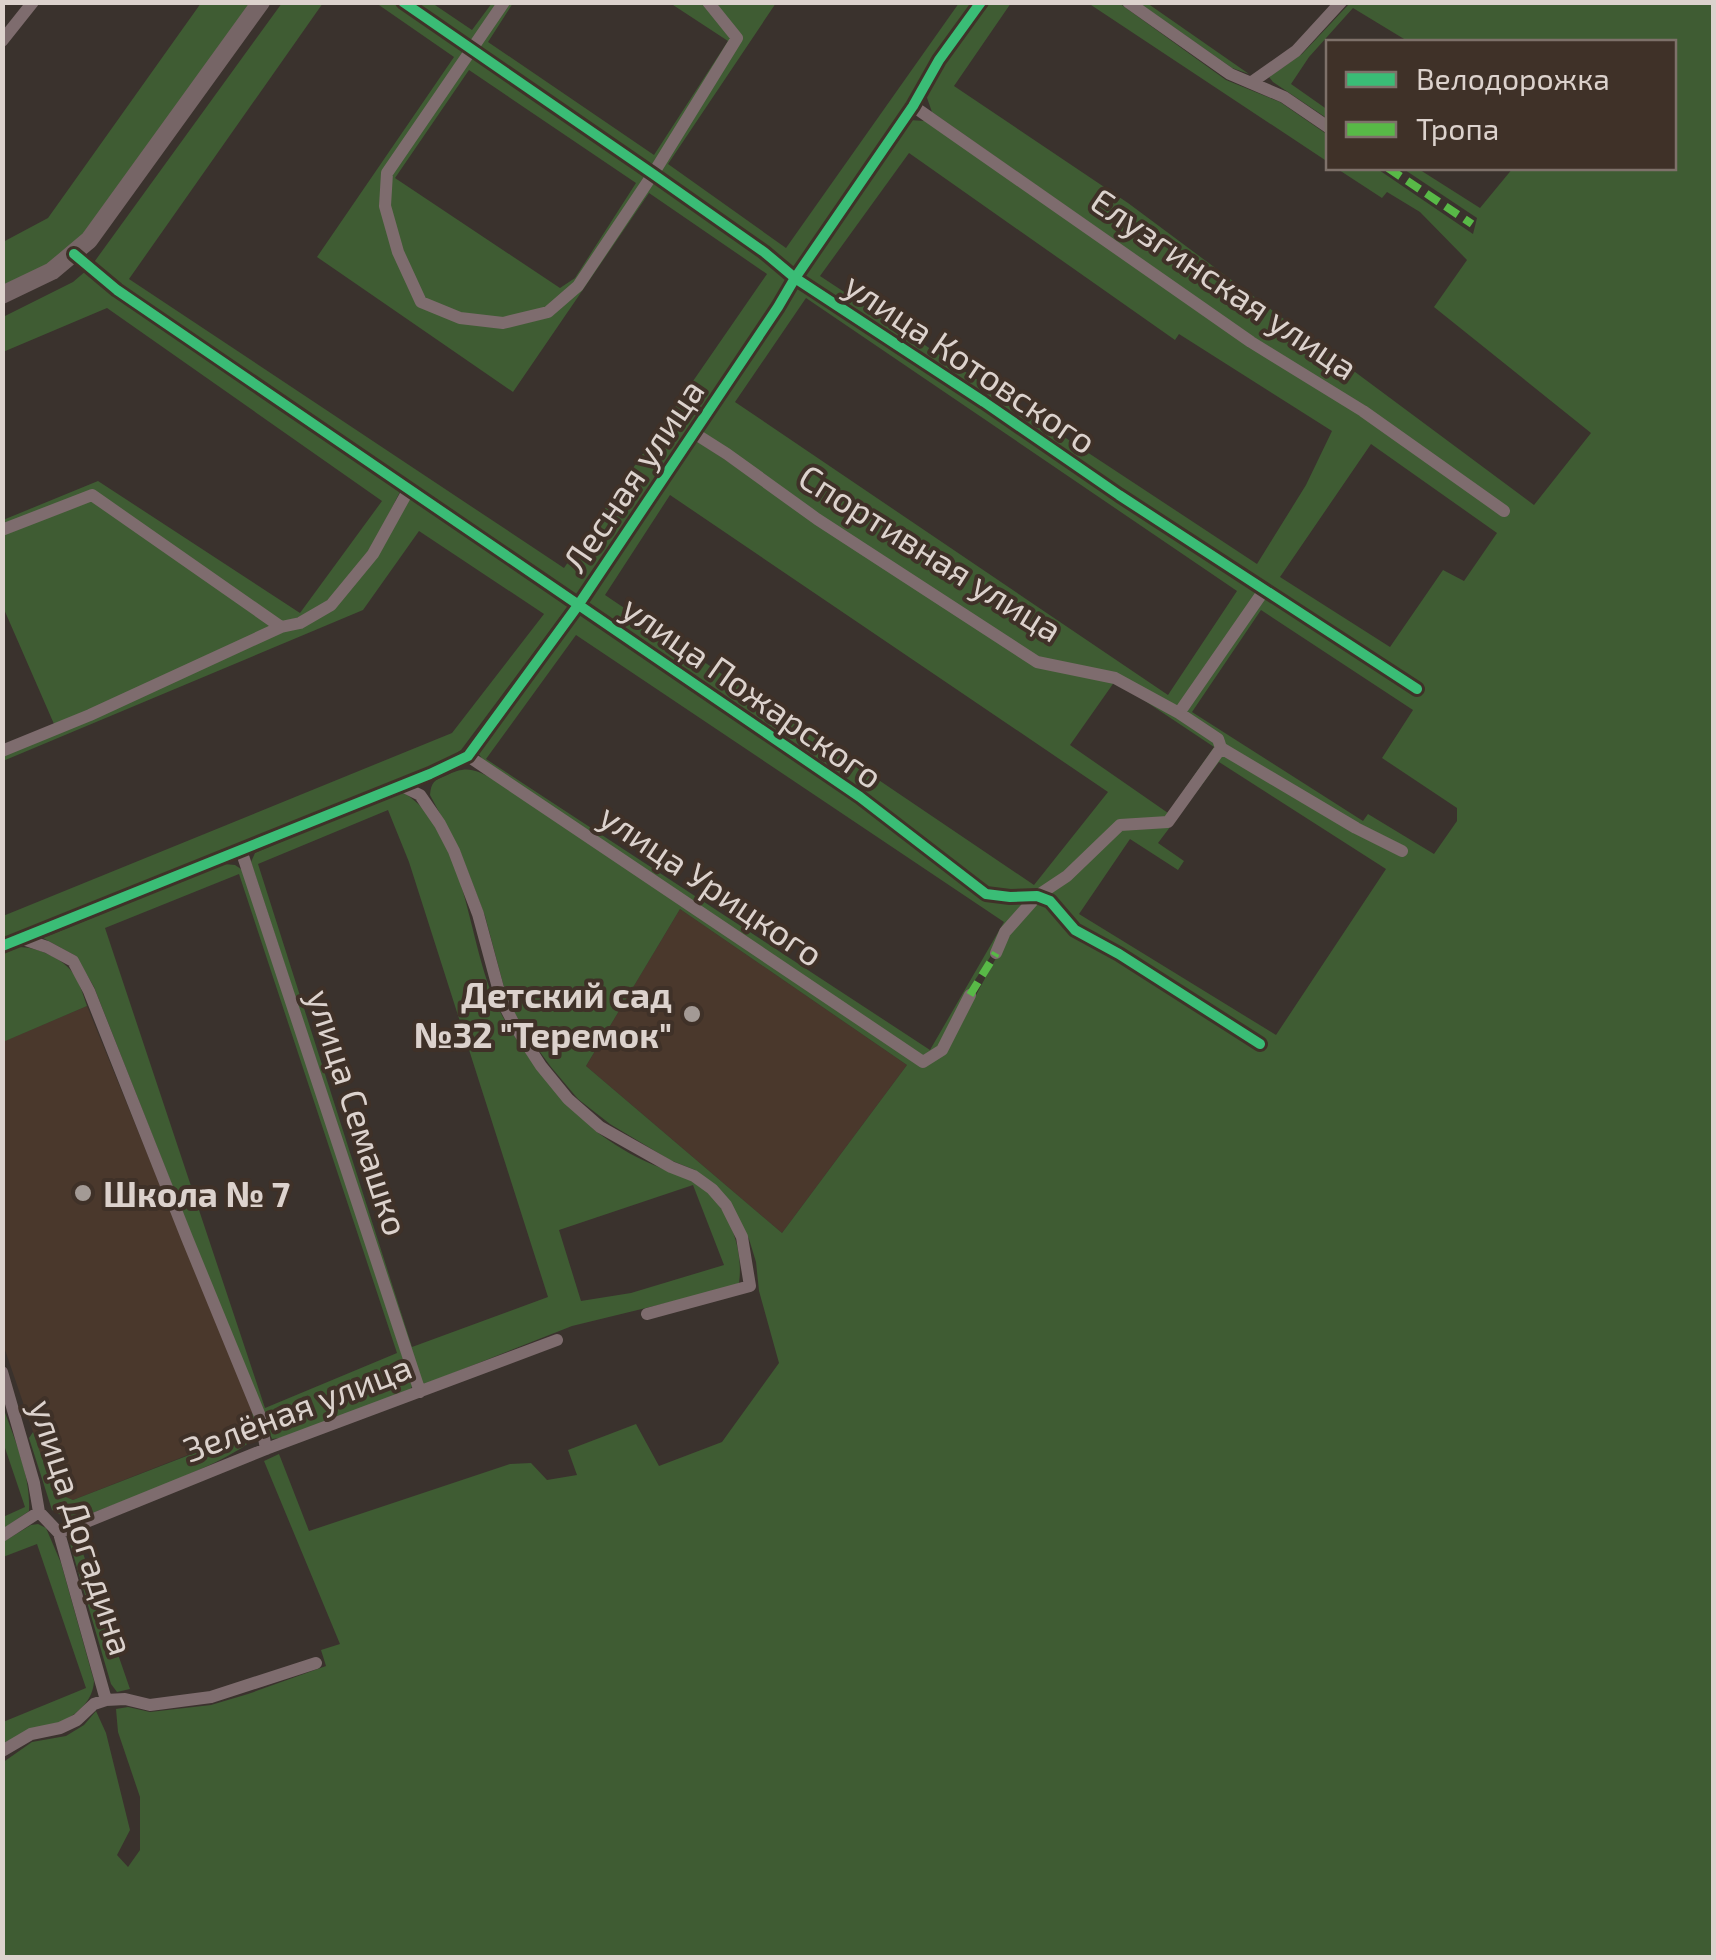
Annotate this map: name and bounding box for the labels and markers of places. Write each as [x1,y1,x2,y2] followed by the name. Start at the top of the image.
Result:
[414,973,672,1055] place label: Детский сад №32 "Теремок"
[681,1003,703,1025] marker: Детский сад №32 "Теремок"
[103,1172,290,1214] place label: Школа № 7
[72,1182,94,1204] marker: Школа № 7

